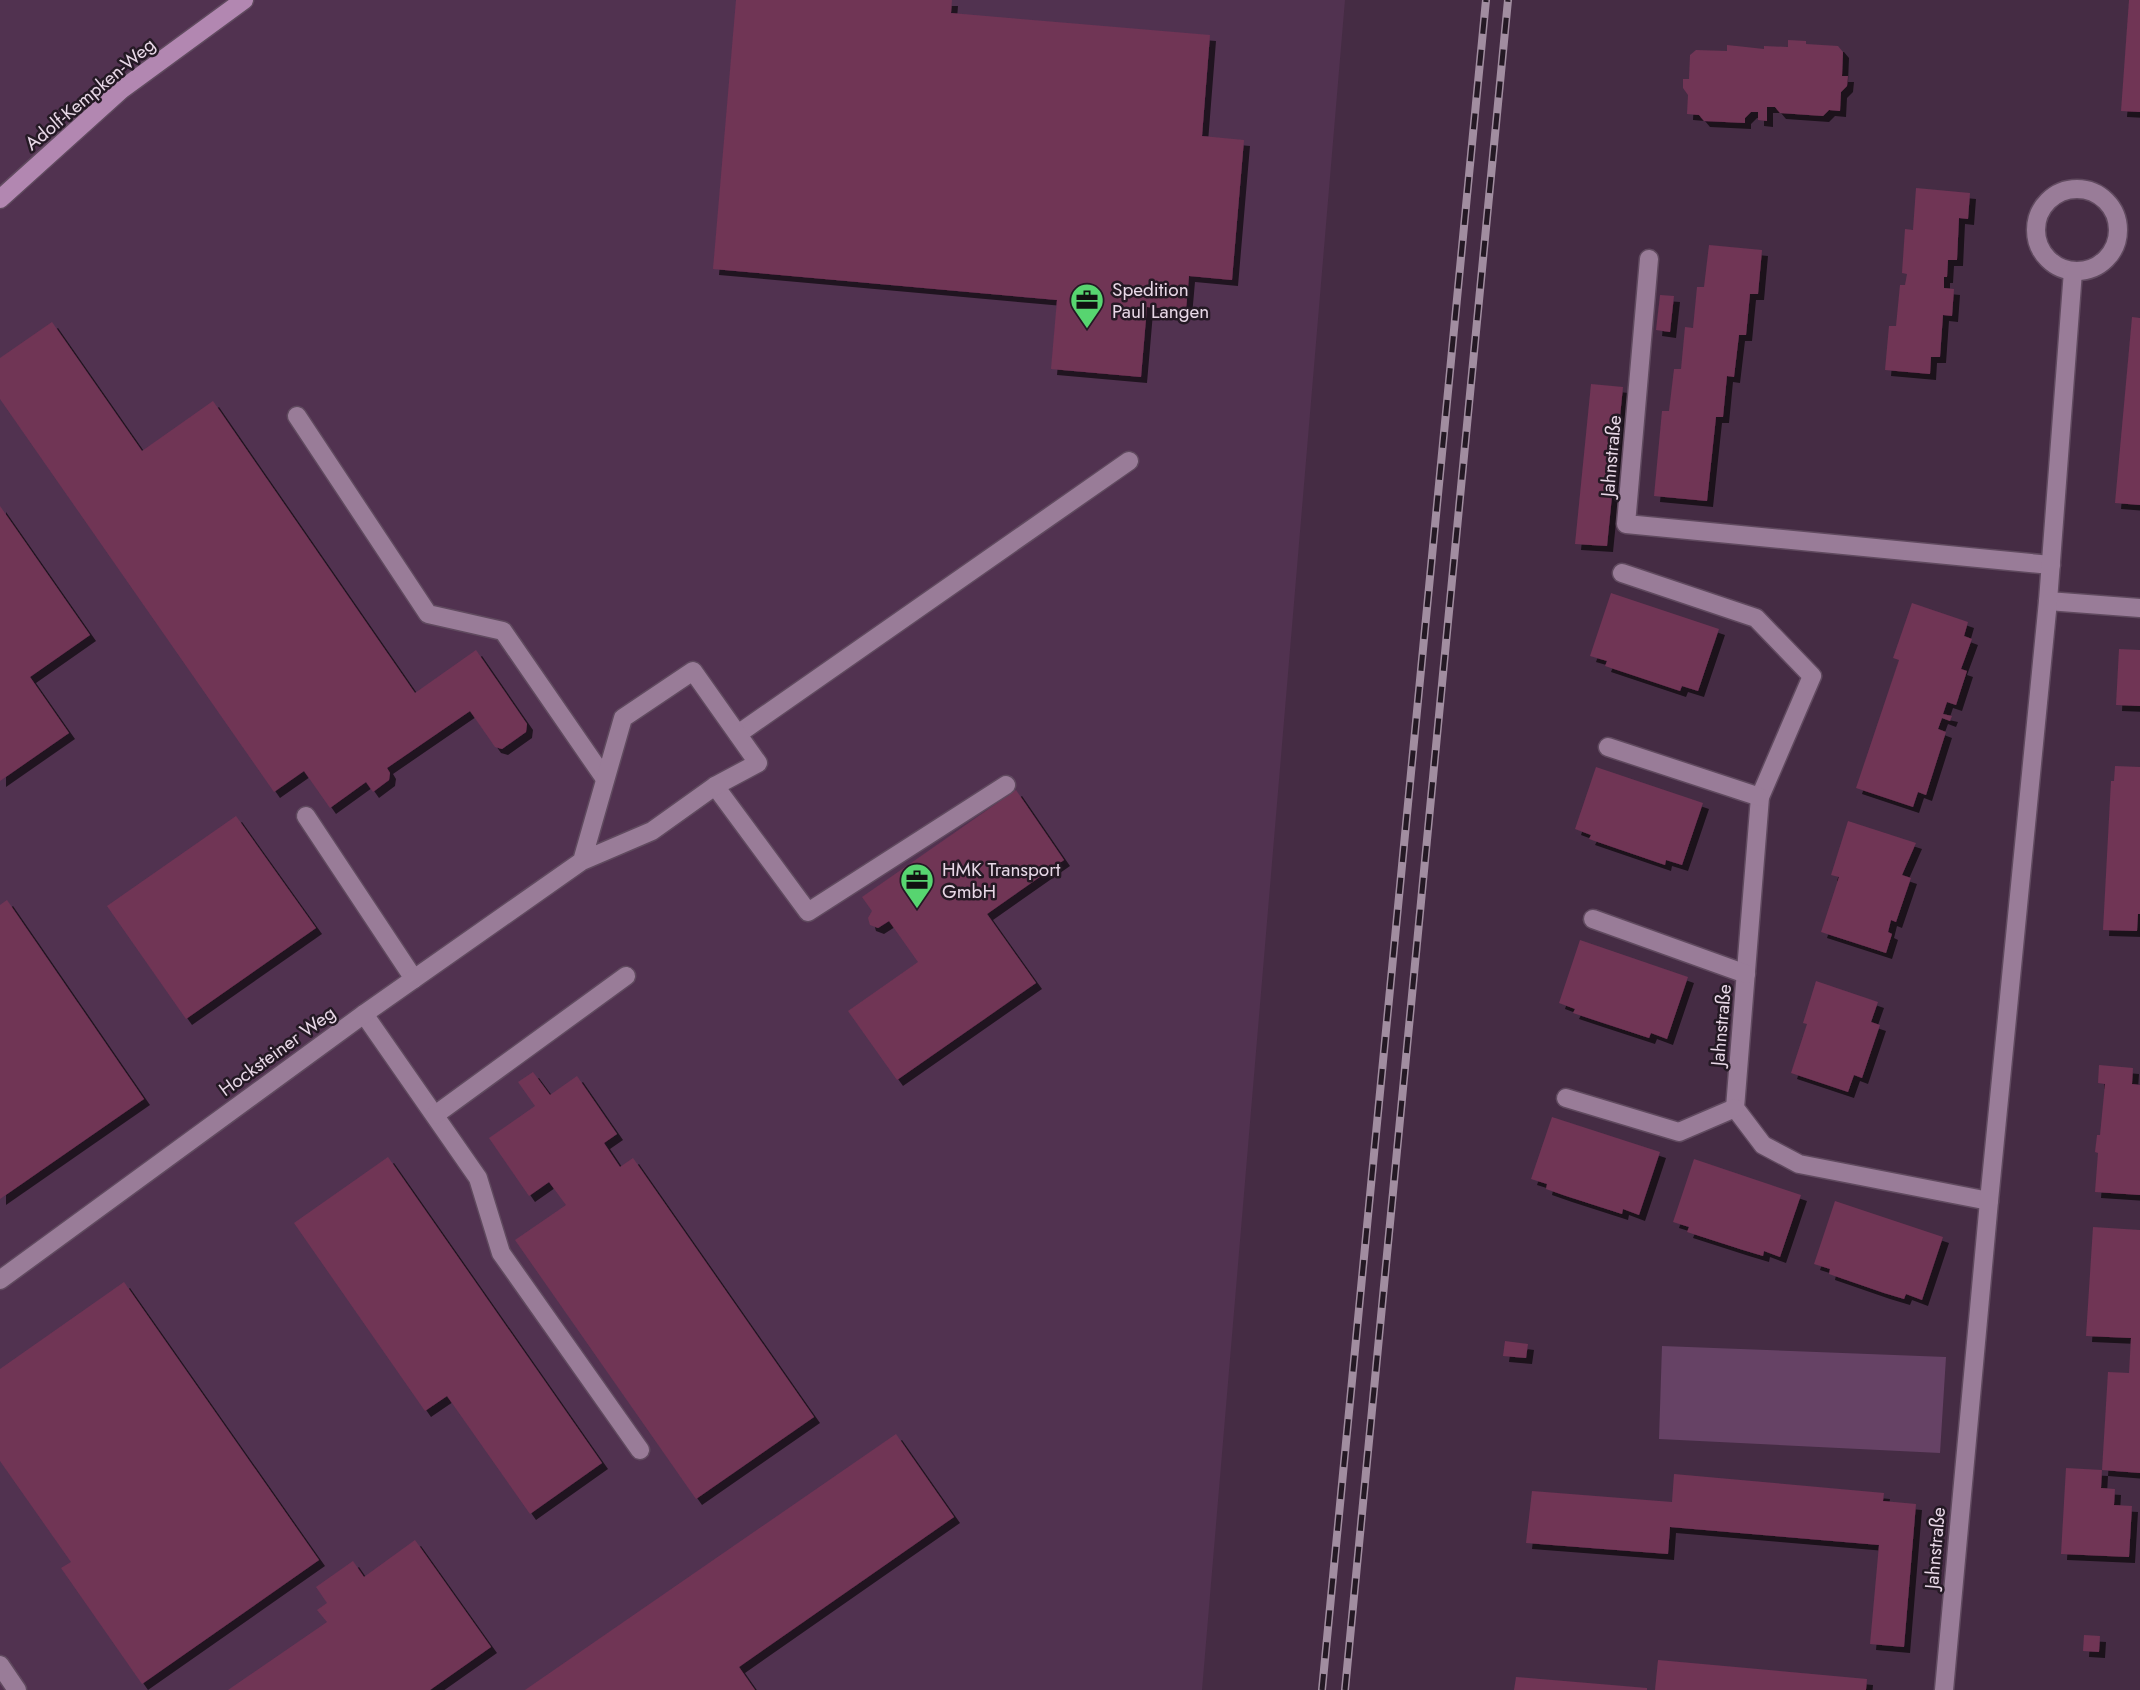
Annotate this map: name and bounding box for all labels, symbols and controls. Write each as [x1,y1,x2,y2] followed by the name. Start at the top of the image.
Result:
[19,31,161,157] street label: Adolf-Kempken-Weg
[1112,276,1209,325] place label: Spedition Paul Langen
[1068,281,1106,330] office icon: Spedition Paul Langen
[1594,414,1628,501] street label: Jahnstraße
[942,856,1061,905] place label: HMK Transport GmbH
[898,861,936,910] office icon: HMK Transport GmbH
[1704,983,1738,1070] street label: Jahnstraße
[213,999,341,1103] street label: Hocksteiner Weg
[1918,1506,1952,1593] street label: Jahnstraße

